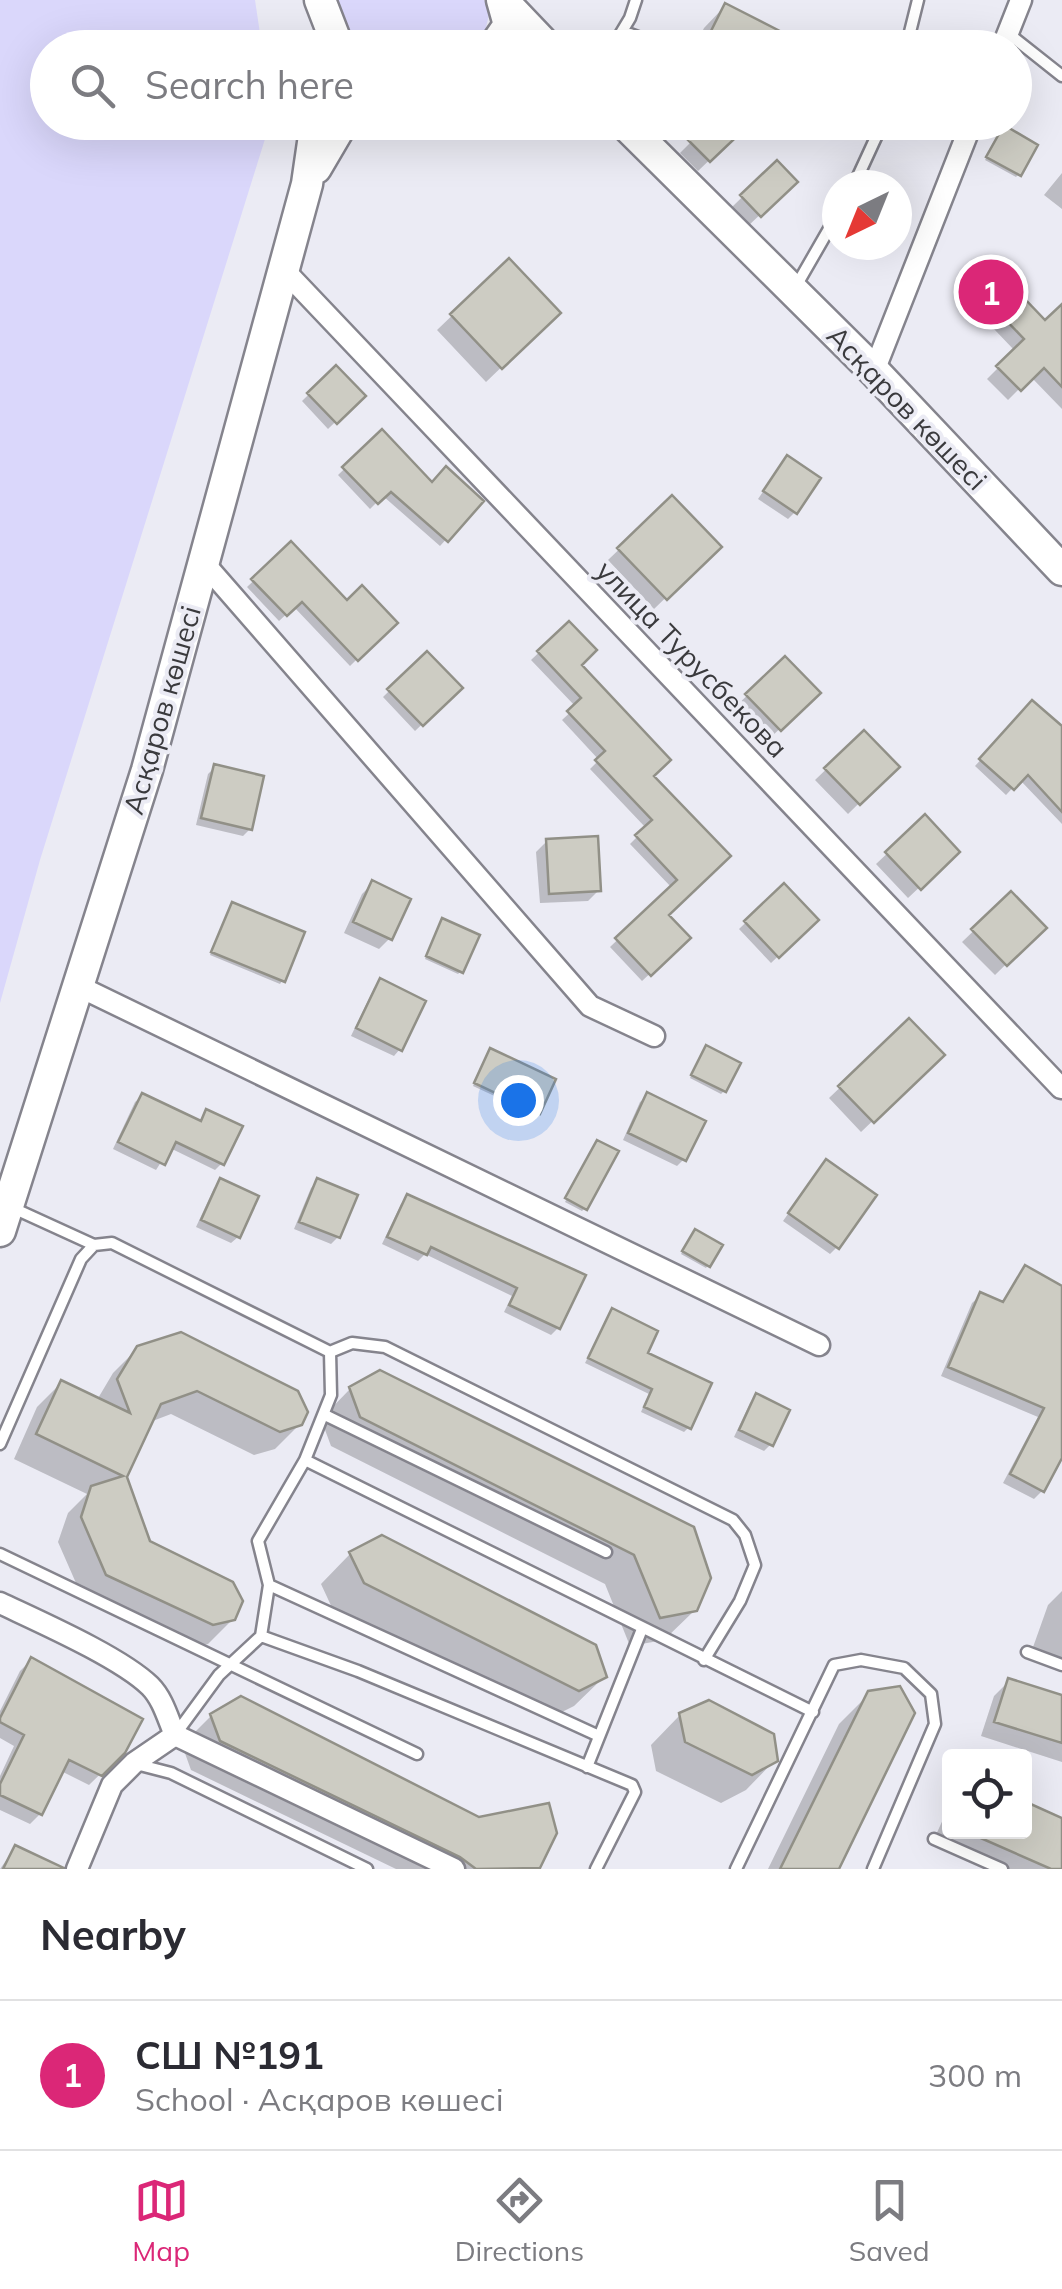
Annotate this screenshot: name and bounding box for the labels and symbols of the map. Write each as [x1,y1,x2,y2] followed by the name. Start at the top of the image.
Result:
[822,170,912,260] north arrow
[958,254,1024,330] pin: 1
[820,318,995,497] street label: Асқаров көшесі
[589,553,796,765] street label: улица Турусбекова
[115,602,208,818] street label: Асқаров көшесі
[493,1075,544,1126] your location

